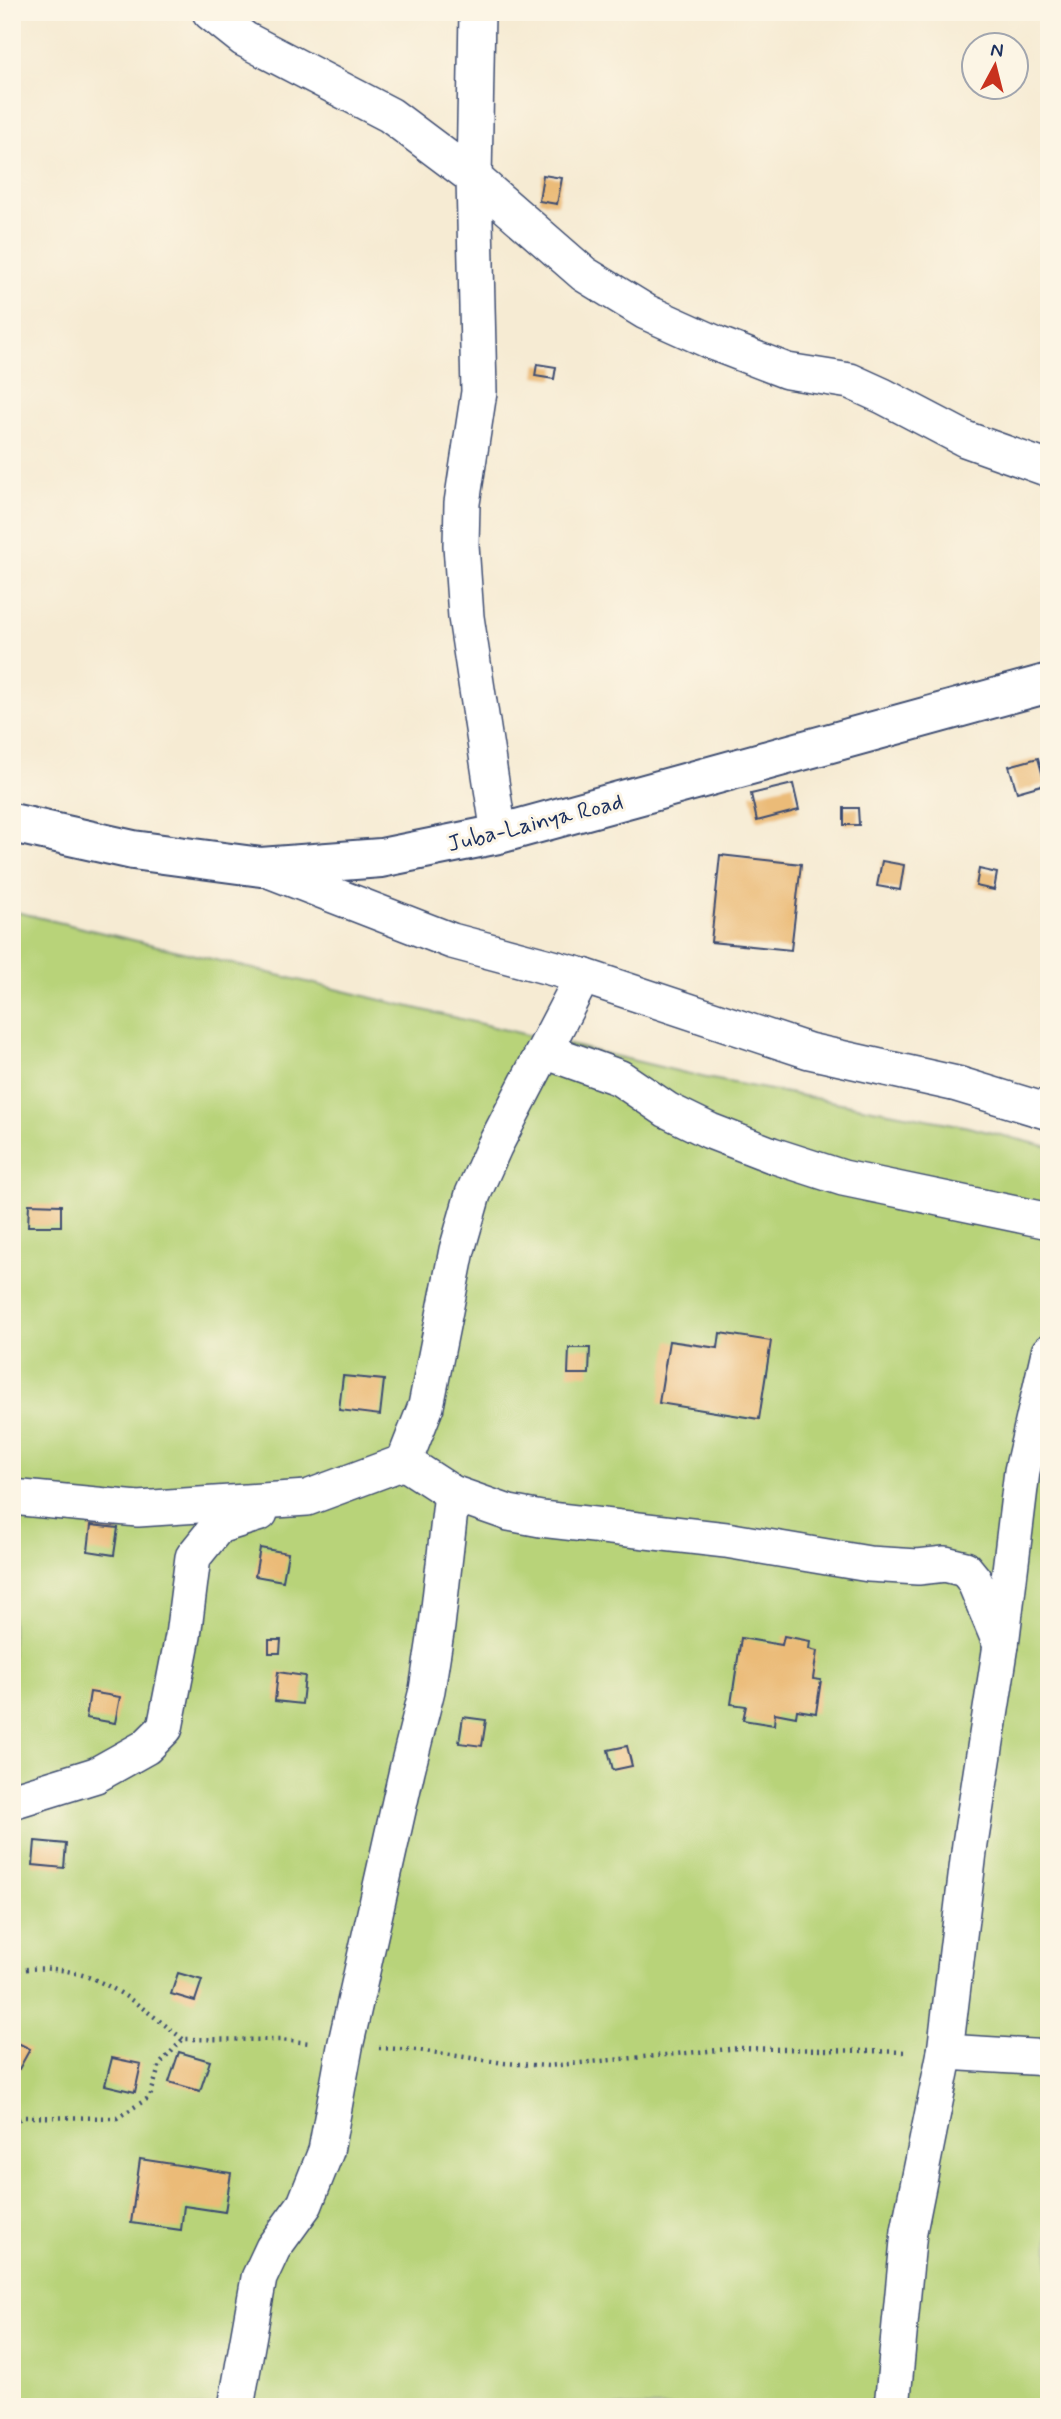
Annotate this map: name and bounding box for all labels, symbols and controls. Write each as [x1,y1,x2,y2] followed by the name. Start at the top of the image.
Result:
[960,32,1030,102] north arrow
[989,37,1005,64] text: N
[445,788,626,860] street label: Juba-Lainya Road

